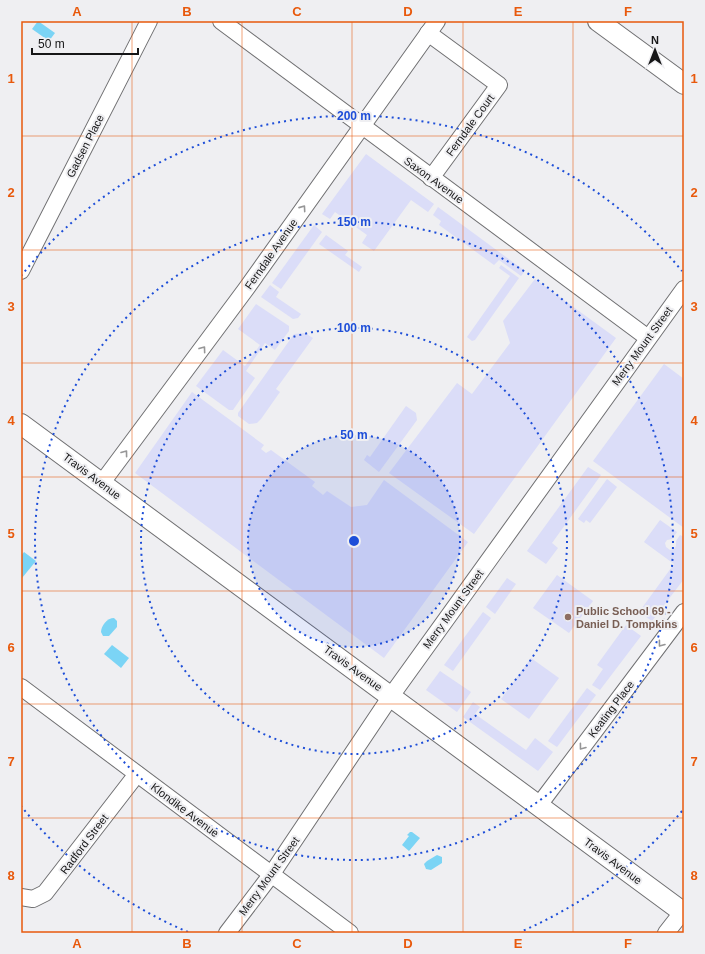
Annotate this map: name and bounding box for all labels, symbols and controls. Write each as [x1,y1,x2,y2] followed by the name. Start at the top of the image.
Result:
[72,4,82,19] text: A
[182,4,192,19] text: B
[292,4,302,19] text: C
[403,4,413,19] text: D
[514,4,523,19] text: E
[624,4,632,19] text: F
[32,30,138,56] scale bar
[635,30,675,70] north arrow
[651,34,659,46] text: N
[38,37,65,51] text: 50 m
[7,71,15,86] text: 1
[690,71,698,86] text: 1
[444,92,496,158] street label: Ferndale Court
[337,109,371,123] text: 200 m
[64,112,106,180] street label: Gadsen Place
[402,154,466,206] street label: Saxon Avenue
[7,185,15,200] text: 2
[690,185,698,200] text: 2
[298,206,305,213] one-way arrow
[337,215,371,229] text: 150 m
[242,217,300,291] street label: Ferndale Avenue
[7,299,15,314] text: 3
[690,299,698,314] text: 3
[609,304,675,388] street label: Merry Mount Street
[337,321,371,335] text: 100 m
[198,346,205,353] one-way arrow
[7,413,15,428] text: 4
[690,413,698,428] text: 4
[340,428,368,442] text: 50 m
[61,450,123,502] street label: Travis Avenue
[120,450,127,457] one-way arrow
[7,526,15,541] text: 5
[690,526,698,541] text: 5
[347,534,361,548] centre of rings
[420,567,486,651] street label: Merry Mount Street
[576,605,677,630] place label: Public School 69 - Daniel D. Tompkins
[563,612,573,622] marker: Public School 69 - Daniel D. Tompkins
[658,639,665,646] one-way arrow
[7,640,15,655] text: 6
[690,640,698,655] text: 6
[322,643,384,693] street label: Travis Avenue
[586,678,636,740] street label: Keating Place
[580,743,587,750] one-way arrow
[7,754,15,769] text: 7
[690,754,698,769] text: 7
[149,781,221,839] street label: Klondike Avenue
[58,812,110,876] street label: Radford Street
[236,834,302,918] street label: Merry Mount Street
[582,835,644,887] street label: Travis Avenue
[7,868,15,883] text: 8
[690,868,698,883] text: 8
[72,936,82,951] text: A
[182,936,192,951] text: B
[292,936,302,951] text: C
[403,936,413,951] text: D
[514,936,523,951] text: E
[624,936,632,951] text: F

